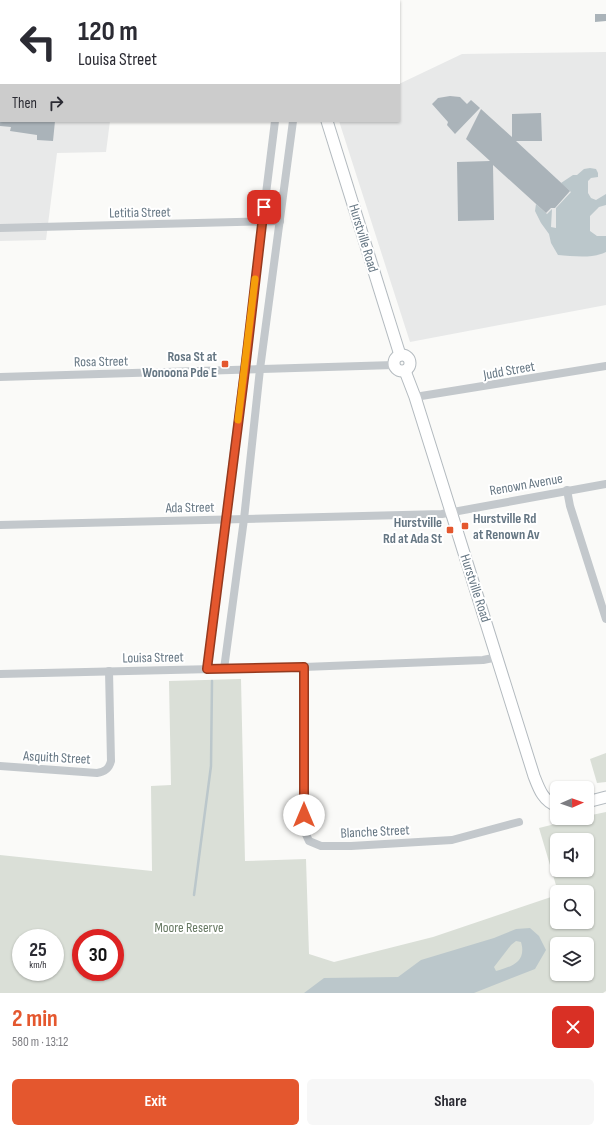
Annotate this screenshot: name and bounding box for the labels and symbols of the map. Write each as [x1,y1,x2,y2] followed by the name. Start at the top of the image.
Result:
[247,190,281,224] pin
[345,202,382,274] street label: Hurstville Road
[109,203,171,222] street label: Letitia Street
[142,348,217,381] place label: Rosa St at Wonoona Pde E
[74,353,128,370] street label: Rosa Street
[481,358,536,384] street label: Judd Street
[220,359,230,369] marker: Rosa St at Wonoona Pde E
[488,470,564,499] street label: Renown Avenue
[164,499,215,516] street label: Ada Street
[473,510,540,543] place label: Hurstville Rd at Renown Av
[383,514,442,547] place label: Hurstville Rd at Ada St
[460,521,470,531] marker: Hurstville Rd at Renown Av
[445,525,455,535] marker: Hurstville Rd at Ada St
[457,552,495,624] street label: Hurstville Road
[122,648,184,667] street label: Louisa Street
[22,747,91,768] street label: Asquith Street
[550,781,594,825] north arrow
[283,794,325,836] position arrow
[340,821,410,842] street label: Blanche Street
[154,919,224,936] park label: Moore Reserve
[72,929,124,981] speed limit sign: 30

